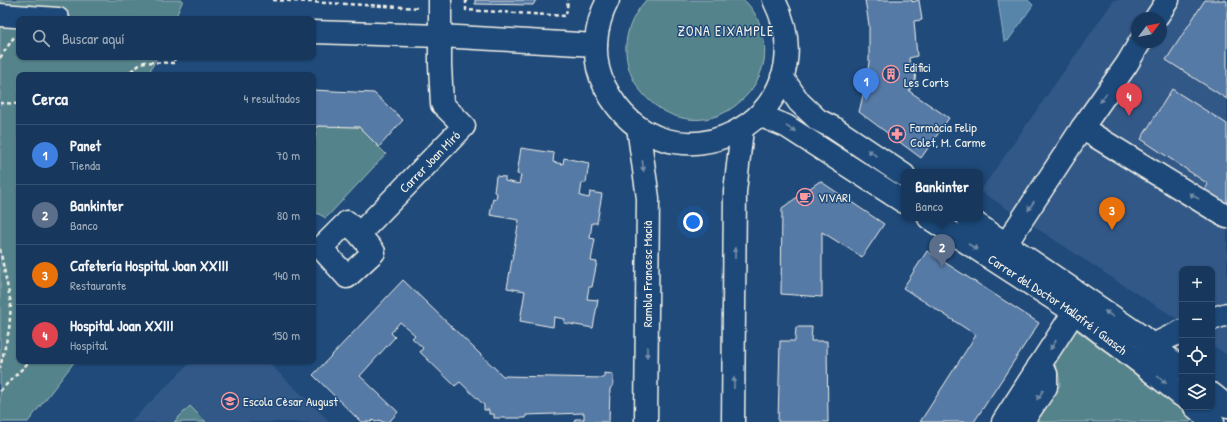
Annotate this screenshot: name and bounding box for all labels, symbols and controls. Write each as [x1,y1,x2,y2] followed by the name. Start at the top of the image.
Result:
[1131,12,1167,48] north arrow
[16,16,316,60] search box
[678,21,774,40] district label: ZONA EIXAMPLE
[30,27,52,49] icon: search
[62,28,125,49] text: Buscar aquí
[904,58,949,91] place label: Edifici Les Corts
[881,64,901,84] building icon: Edifici Les Corts
[853,68,879,101] pin: 1
[1116,83,1142,116] pin: 4
[32,87,68,110] text: Cerca
[243,89,300,107] text: 4 resultados
[1099,93,1107,103] one-way arrow
[909,118,986,151] place label: Farmàcia Felip Colet, M. Carme
[887,124,907,144] pharmacy icon: Farmàcia Felip Colet, M. Carme
[786,125,796,133] one-way arrow
[395,126,464,197] street label: Carrer Joan Miró
[70,135,101,156] text: Panet
[43,146,47,164] text: 1
[276,146,300,164] text: 70 m
[866,150,877,157] one-way arrow
[70,156,100,174] text: Tienda
[640,160,646,172] one-way arrow
[901,169,983,221] popup
[915,176,969,197] text: Bankinter
[795,187,815,207] cafe icon: VIVARI
[818,188,851,206] place label: VIVARI
[1189,192,1199,200] one-way arrow
[70,195,124,216] text: Bankinter
[915,197,943,215] text: Banco
[1099,197,1125,230] pin: 3
[1027,201,1035,211] one-way arrow
[42,206,48,224] text: 2
[277,206,300,224] text: 80 m
[683,212,703,232] your location
[70,216,98,234] text: Banco
[638,221,656,327] street label: Rambla Francesc Macià
[929,234,955,267] pin: 2
[968,243,979,251] one-way arrow
[732,246,738,259] one-way arrow
[985,250,1132,359] street label: Carrer del Doctor Mallafré i Guasch
[70,255,228,276] text: Cafetería Hospital Joan XXIII
[42,266,48,284] text: 3
[273,266,300,284] text: 140 m
[1179,266,1215,410] map controls
[1179,266,1215,302] button: +
[70,276,126,294] text: Restaurante
[1179,302,1215,338] button: −
[1104,310,1114,318] one-way arrow
[70,315,173,336] text: Hospital Joan XXIII
[43,326,47,344] text: 4
[272,326,300,344] text: 150 m
[70,336,108,354] text: Hospital
[1179,338,1215,374] button: locate
[1049,340,1057,350] one-way arrow
[644,346,650,359] one-way arrow
[1179,374,1215,410] button: layers
[1157,375,1168,384] one-way arrow
[730,377,737,389] one-way arrow
[1036,390,1044,400] one-way arrow
[220,391,240,411] school or university icon: Escola Cèsar August
[243,392,339,410] place label: Escola Cèsar August

